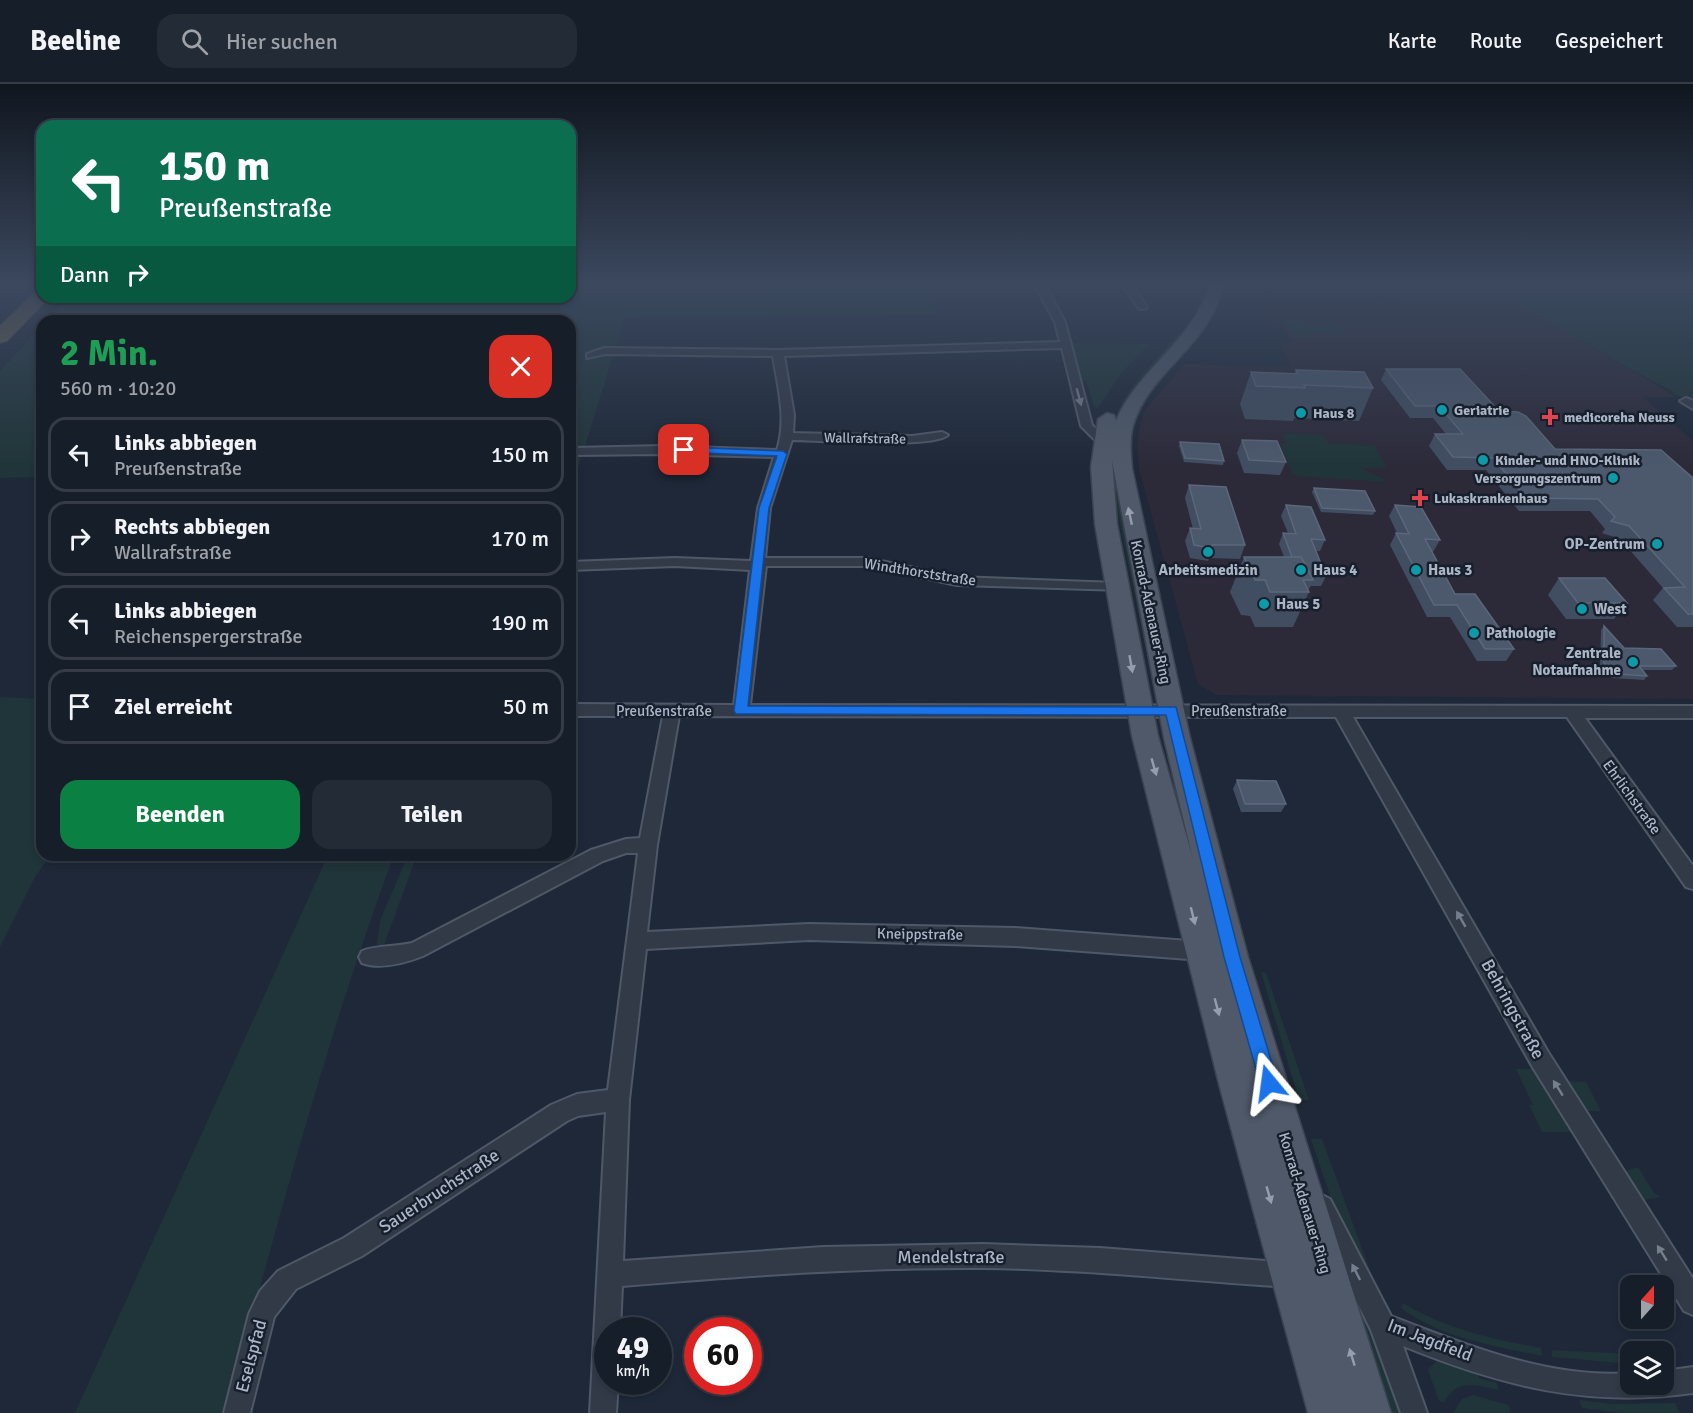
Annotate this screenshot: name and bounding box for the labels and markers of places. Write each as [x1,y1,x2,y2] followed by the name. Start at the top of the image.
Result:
[1454,402,1509,419] place label: Geriatrie
[1435,403,1449,417] marker: Geriatrie
[1313,405,1355,422] place label: Haus 8
[1294,406,1308,420] marker: Haus 8
[1541,408,1559,426] marker: medicoreha Neuss
[1564,409,1675,426] place label: medicoreha Neuss
[658,424,709,475] pin
[1495,452,1641,469] place label: Kinder- und HNO-Klinik
[1476,453,1490,467] marker: Kinder- und HNO-Klinik
[1475,470,1601,487] place label: Versorgungszentrum
[1606,471,1620,485] marker: Versorgungszentrum
[1411,489,1429,507] marker: Lukaskrankenhaus
[1434,490,1548,507] place label: Lukaskrankenhaus
[1565,535,1645,553] place label: OP-Zentrum
[1650,537,1664,551] marker: OP-Zentrum
[1201,545,1215,559] marker: Arbeitsmedizin
[1158,561,1258,579] place label: Arbeitsmedizin
[1313,561,1357,579] place label: Haus 4
[1428,561,1472,579] place label: Haus 3
[1294,563,1308,577] marker: Haus 4
[1409,563,1423,577] marker: Haus 3
[1276,595,1320,613] place label: Haus 5
[1257,597,1271,611] marker: Haus 5
[1594,600,1627,618] place label: West
[1575,602,1589,616] marker: West
[1486,624,1556,642] place label: Pathologie
[1467,626,1481,640] marker: Pathologie
[1532,644,1621,679] place label: Zentrale Notaufnahme
[1626,655,1640,669] marker: Zentrale Notaufnahme

